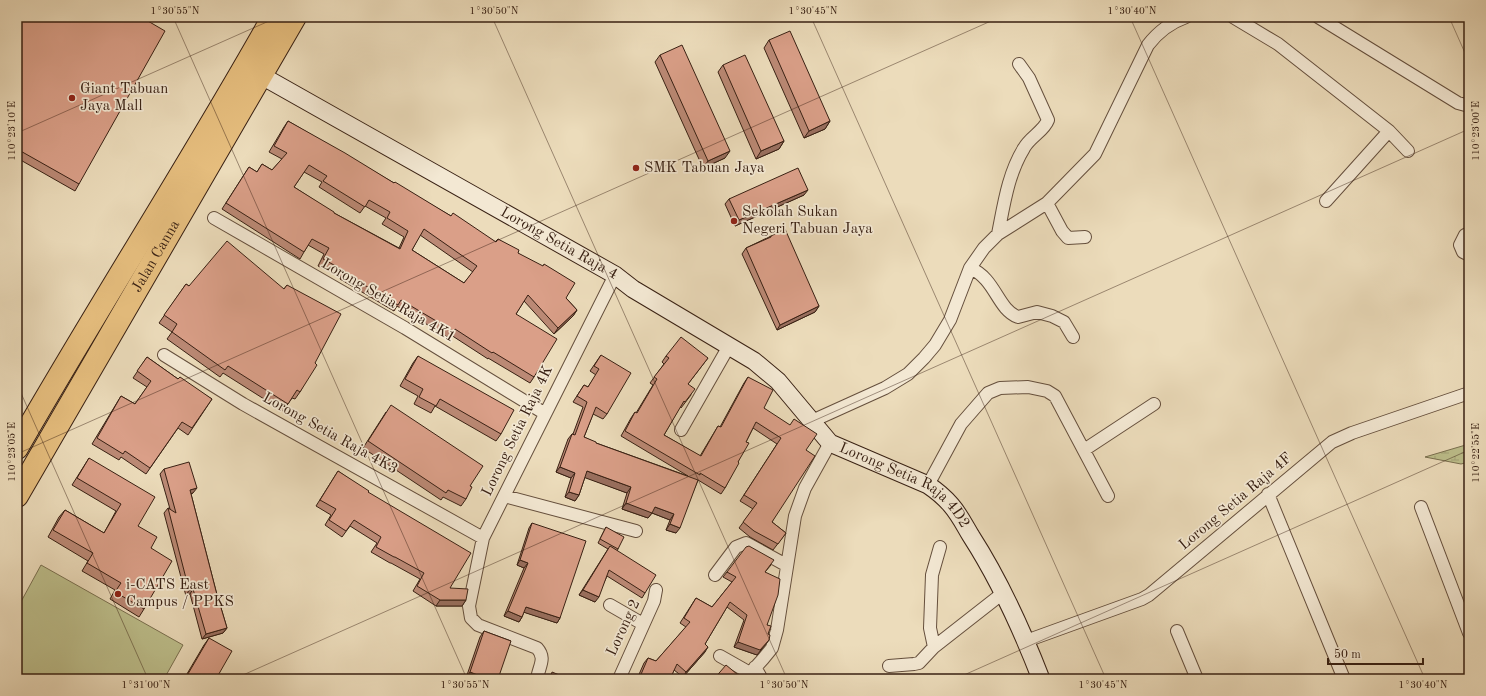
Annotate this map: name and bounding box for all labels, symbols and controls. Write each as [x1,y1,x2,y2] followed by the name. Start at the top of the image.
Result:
[151,6,200,16] text: 1°30'55"N
[470,6,519,16] text: 1°30'50"N
[789,6,838,16] text: 1°30'45"N
[1108,6,1157,16] text: 1°30'40"N
[80,82,168,114] place label: Giant Tabuan Jaya Mall
[67,93,77,103] marker: Giant Tabuan Jaya Mall
[7,101,17,161] text: 110°23'10"E
[1471,101,1481,161] text: 110°23'00"E
[644,161,765,176] place label: SMK Tabuan Jaya
[631,163,641,173] marker: SMK Tabuan Jaya
[498,205,620,282] street label: Lorong Setia Raja 4
[742,205,873,237] place label: Sekolah Sukan Negeri Tabuan Jaya
[729,216,739,226] marker: Sekolah Sukan Negeri Tabuan Jaya
[129,217,183,295] street label: Jalan Canna
[318,257,458,345] street label: Lorong Setia Raja 4K1
[480,363,556,499] street label: Lorong Setia Raja 4K
[260,391,400,477] street label: Lorong Setia Raja 4K3
[7,422,17,482] text: 110°23'05"E
[1471,423,1481,483] text: 110°22'55"E
[837,440,972,530] street label: Lorong Setia Raja 4D2
[1177,451,1295,553] street label: Lorong Setia Raja 4F
[126,578,234,610] place label: i-CATS East Campus / PPKS
[113,589,123,599] marker: i-CATS East Campus / PPKS
[604,598,644,658] street label: Lorong 2
[1328,640,1423,666] scale bar
[1334,648,1361,661] text: 50 m
[122,680,171,690] text: 1°31'00"N
[441,680,490,690] text: 1°30'55"N
[760,680,809,690] text: 1°30'50"N
[1079,680,1128,690] text: 1°30'45"N
[1399,680,1448,690] text: 1°30'40"N

